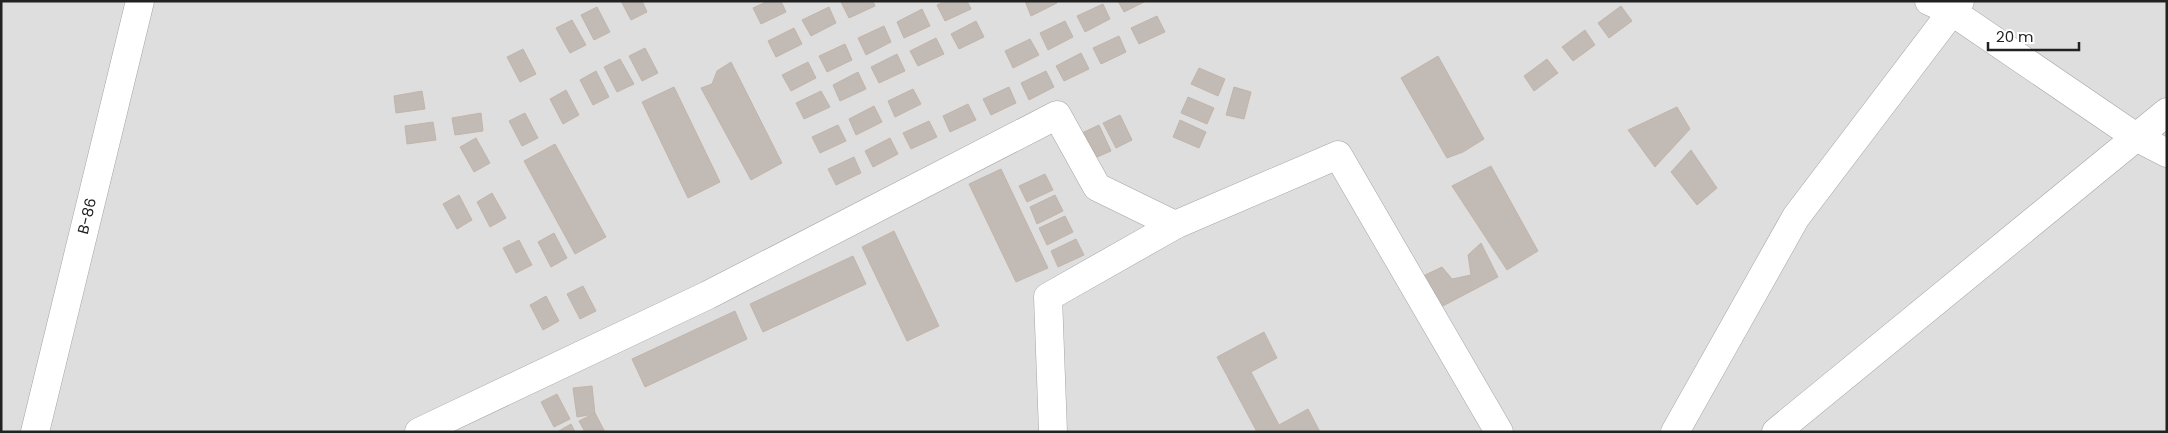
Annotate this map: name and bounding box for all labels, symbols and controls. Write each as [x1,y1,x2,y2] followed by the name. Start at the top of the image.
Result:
[1988,20,2079,52] scale bar
[1996,26,2034,47] text: 20 m
[72,196,101,236] street label: B-86

